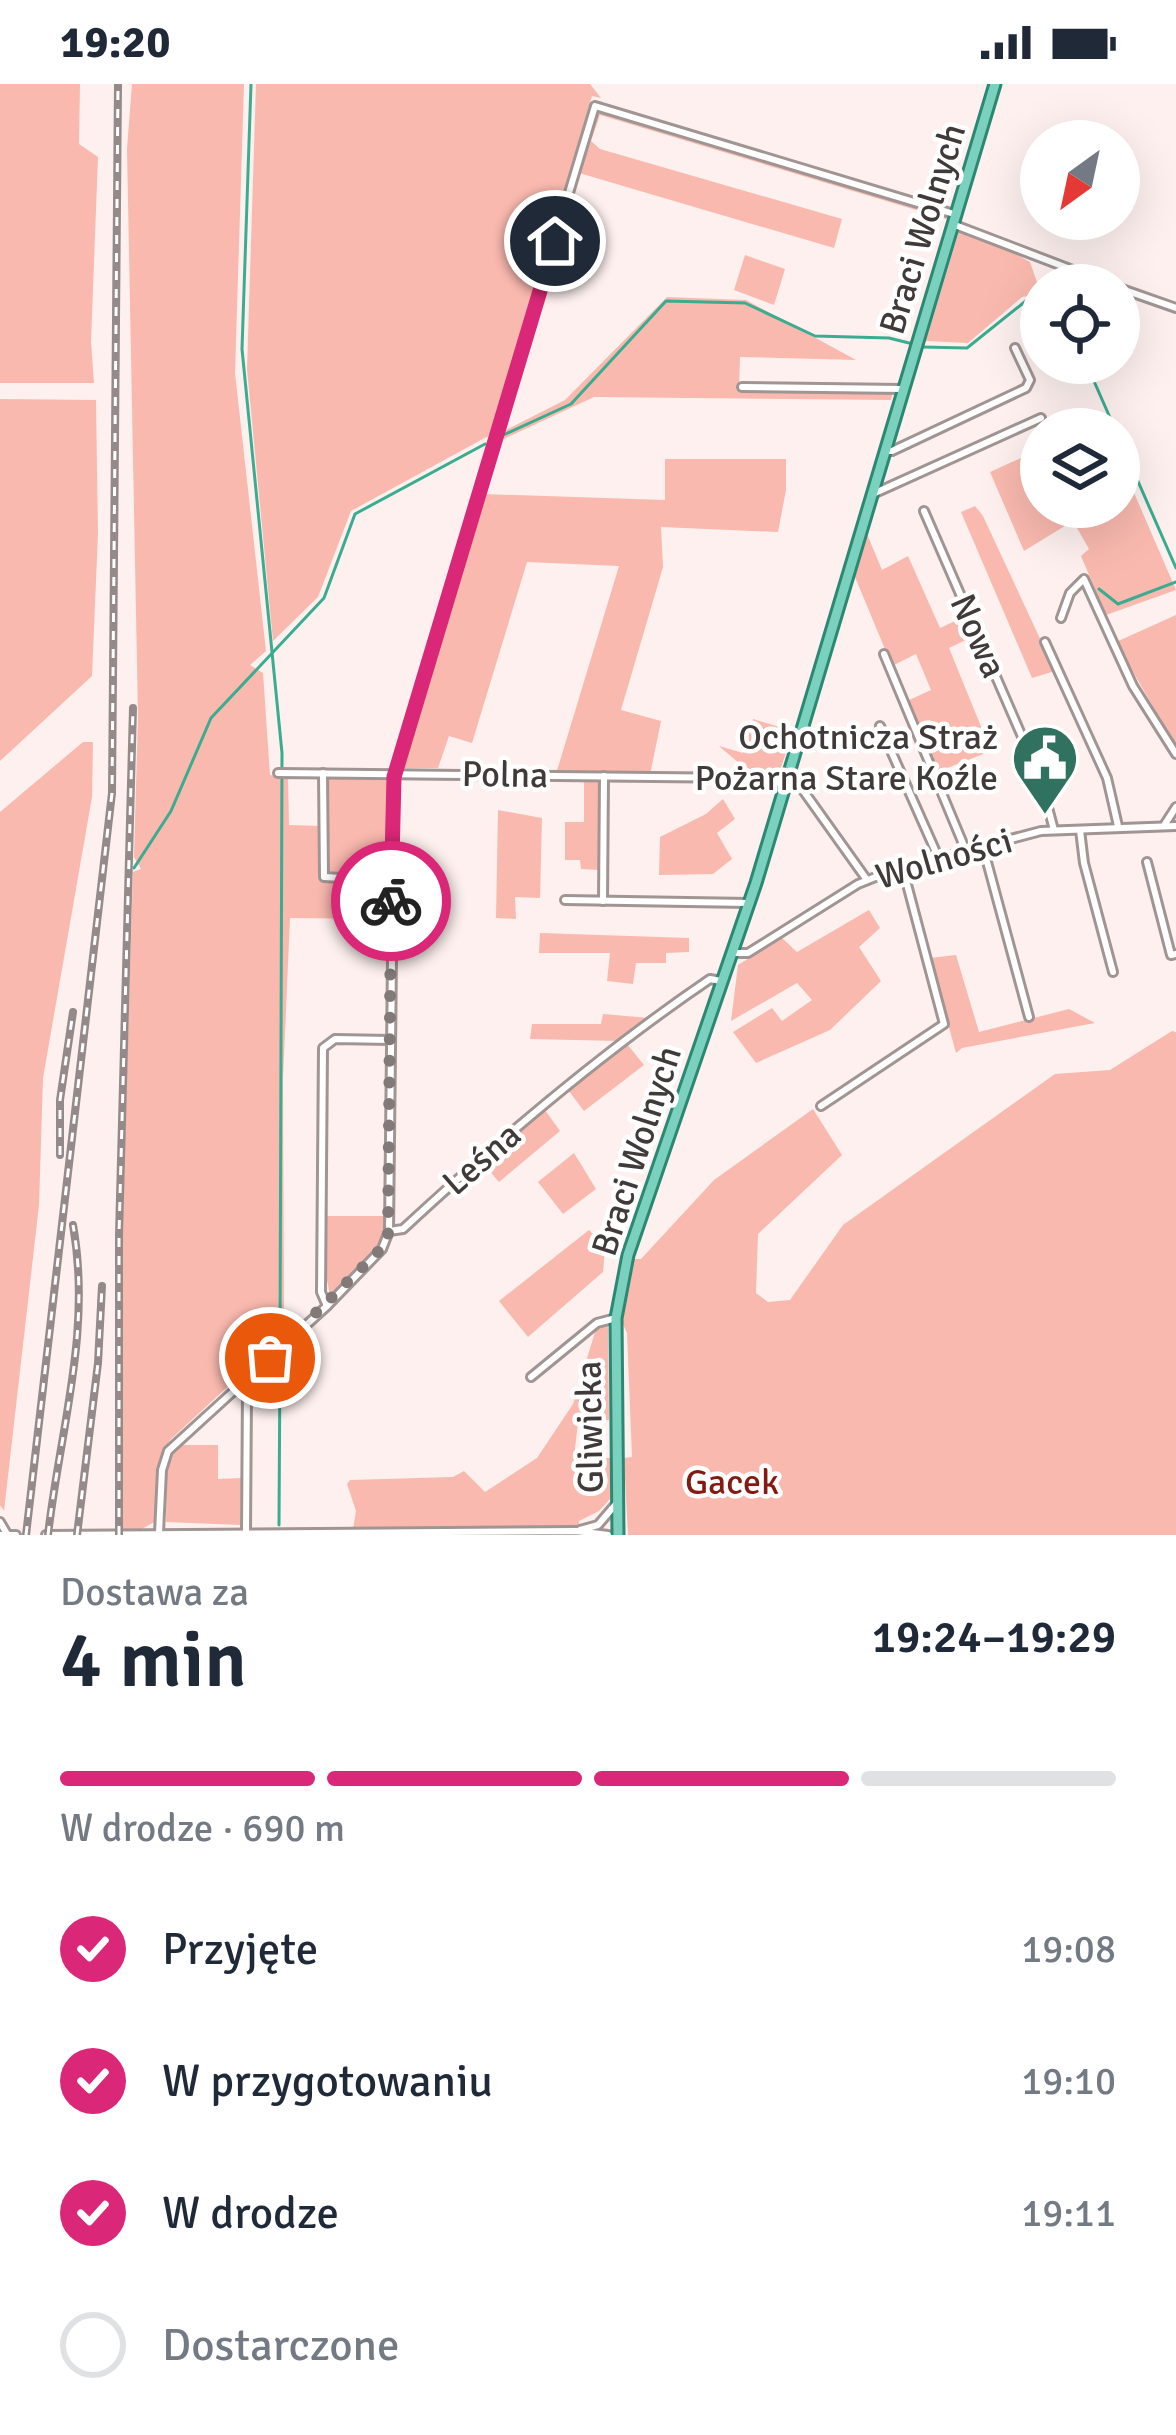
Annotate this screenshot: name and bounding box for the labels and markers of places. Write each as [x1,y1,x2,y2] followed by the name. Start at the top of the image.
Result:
[504,190,606,292] pin
[694,715,998,801] place label: Ochotnicza Straż Pożarna Stare Koźle
[1010,723,1080,817] public building icon: Ochotnicza Straż Pożarna Stare Koźle
[219,1307,321,1409] pin

